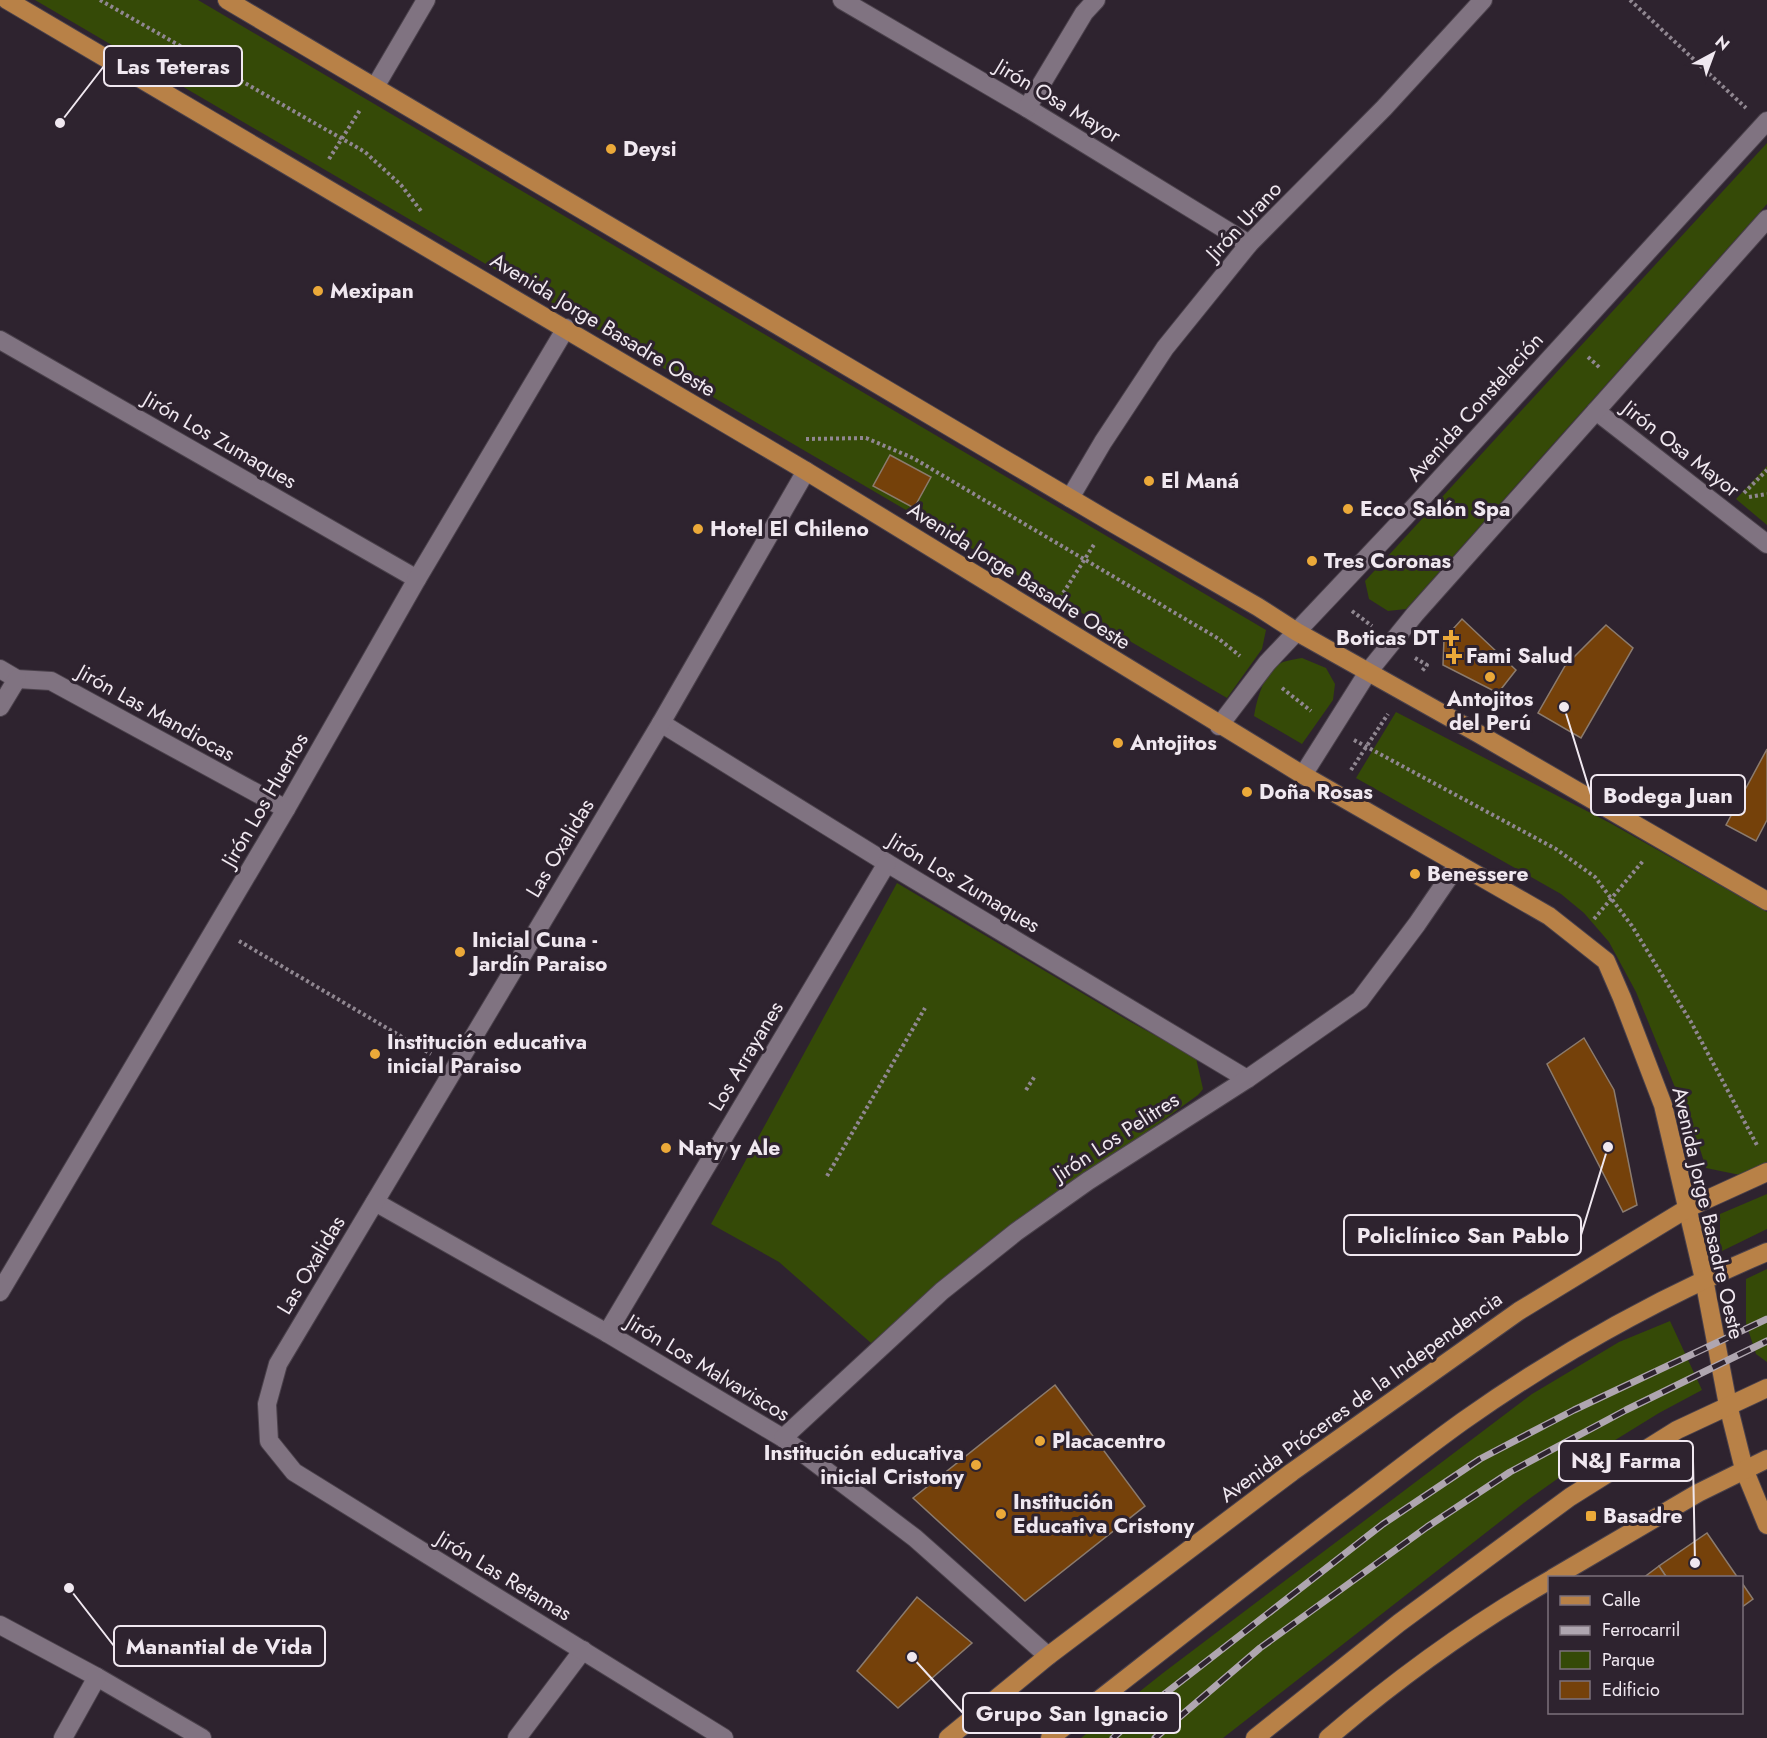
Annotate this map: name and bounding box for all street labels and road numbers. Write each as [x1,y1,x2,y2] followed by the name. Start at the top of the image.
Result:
[987,50,1127,151] street label: Jirón Osa Mayor
[1197,175,1289,270] street label: Jirón Urano
[485,246,721,404] street label: Avenida Jorge Basadre Oeste
[1400,326,1550,488] street label: Avenida Constelación
[135,382,302,496] street label: Jirón Los Zumaques
[1613,392,1747,505] street label: Jirón Osa Mayor
[902,495,1136,657] street label: Avenida Jorge Basadre Oeste
[69,656,240,769] street label: Jirón Las Mandiocas
[213,727,316,875] street label: Jirón Los Huertos
[519,793,601,903] street label: Las Oxalidas
[880,824,1046,940] street label: Jirón Los Zumaques
[701,995,791,1117] street label: Los Arrayanes
[1664,1084,1752,1342] street label: Avenida Jorge Basadre Oeste
[1044,1085,1185,1191] street label: Jirón Los Pelitres
[270,1210,352,1320] street label: Las Oxalidas
[1214,1284,1508,1510] street label: Avenida Próceres de la Independencia
[618,1306,796,1429] street label: Jirón Los Malvaviscos
[428,1522,577,1628] street label: Jirón Las Retamas

